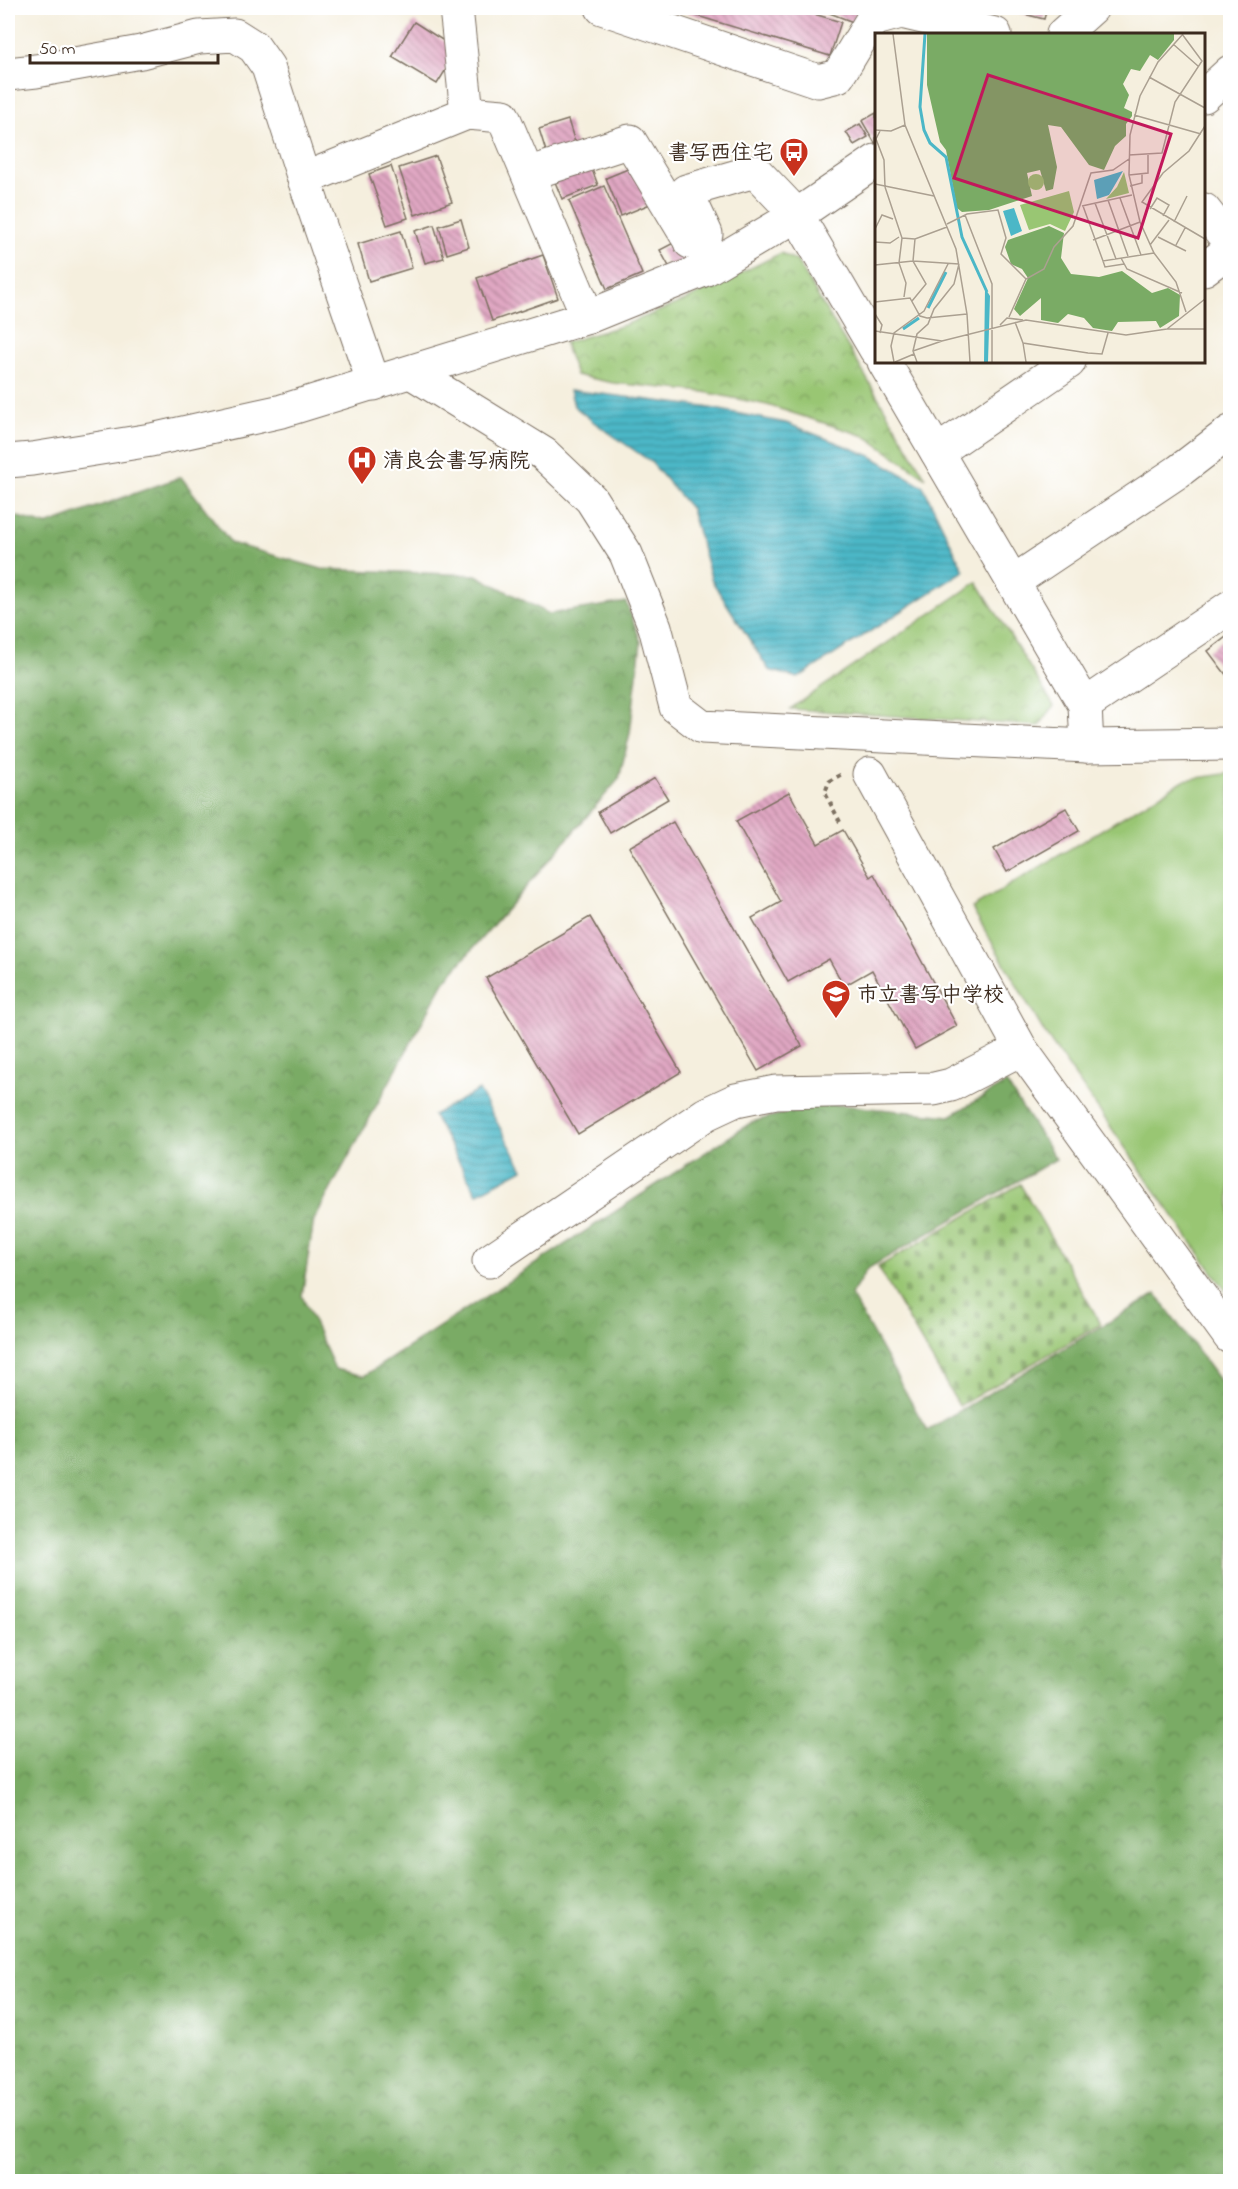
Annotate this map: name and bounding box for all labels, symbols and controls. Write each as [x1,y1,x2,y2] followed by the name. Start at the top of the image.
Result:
[30,27,218,65] scale bar
[875,33,1205,363] inset map
[39,37,76,63] text: 50 m
[778,136,810,178] bus stop icon: 書写西住宅
[668,139,773,169] place label: 書写西住宅
[346,444,378,486] hospital icon: 清良会書写病院
[383,447,530,477] place label: 清良会書写病院
[820,978,852,1020] school or university icon: 市立書写中学校
[857,981,1004,1011] place label: 市立書写中学校

